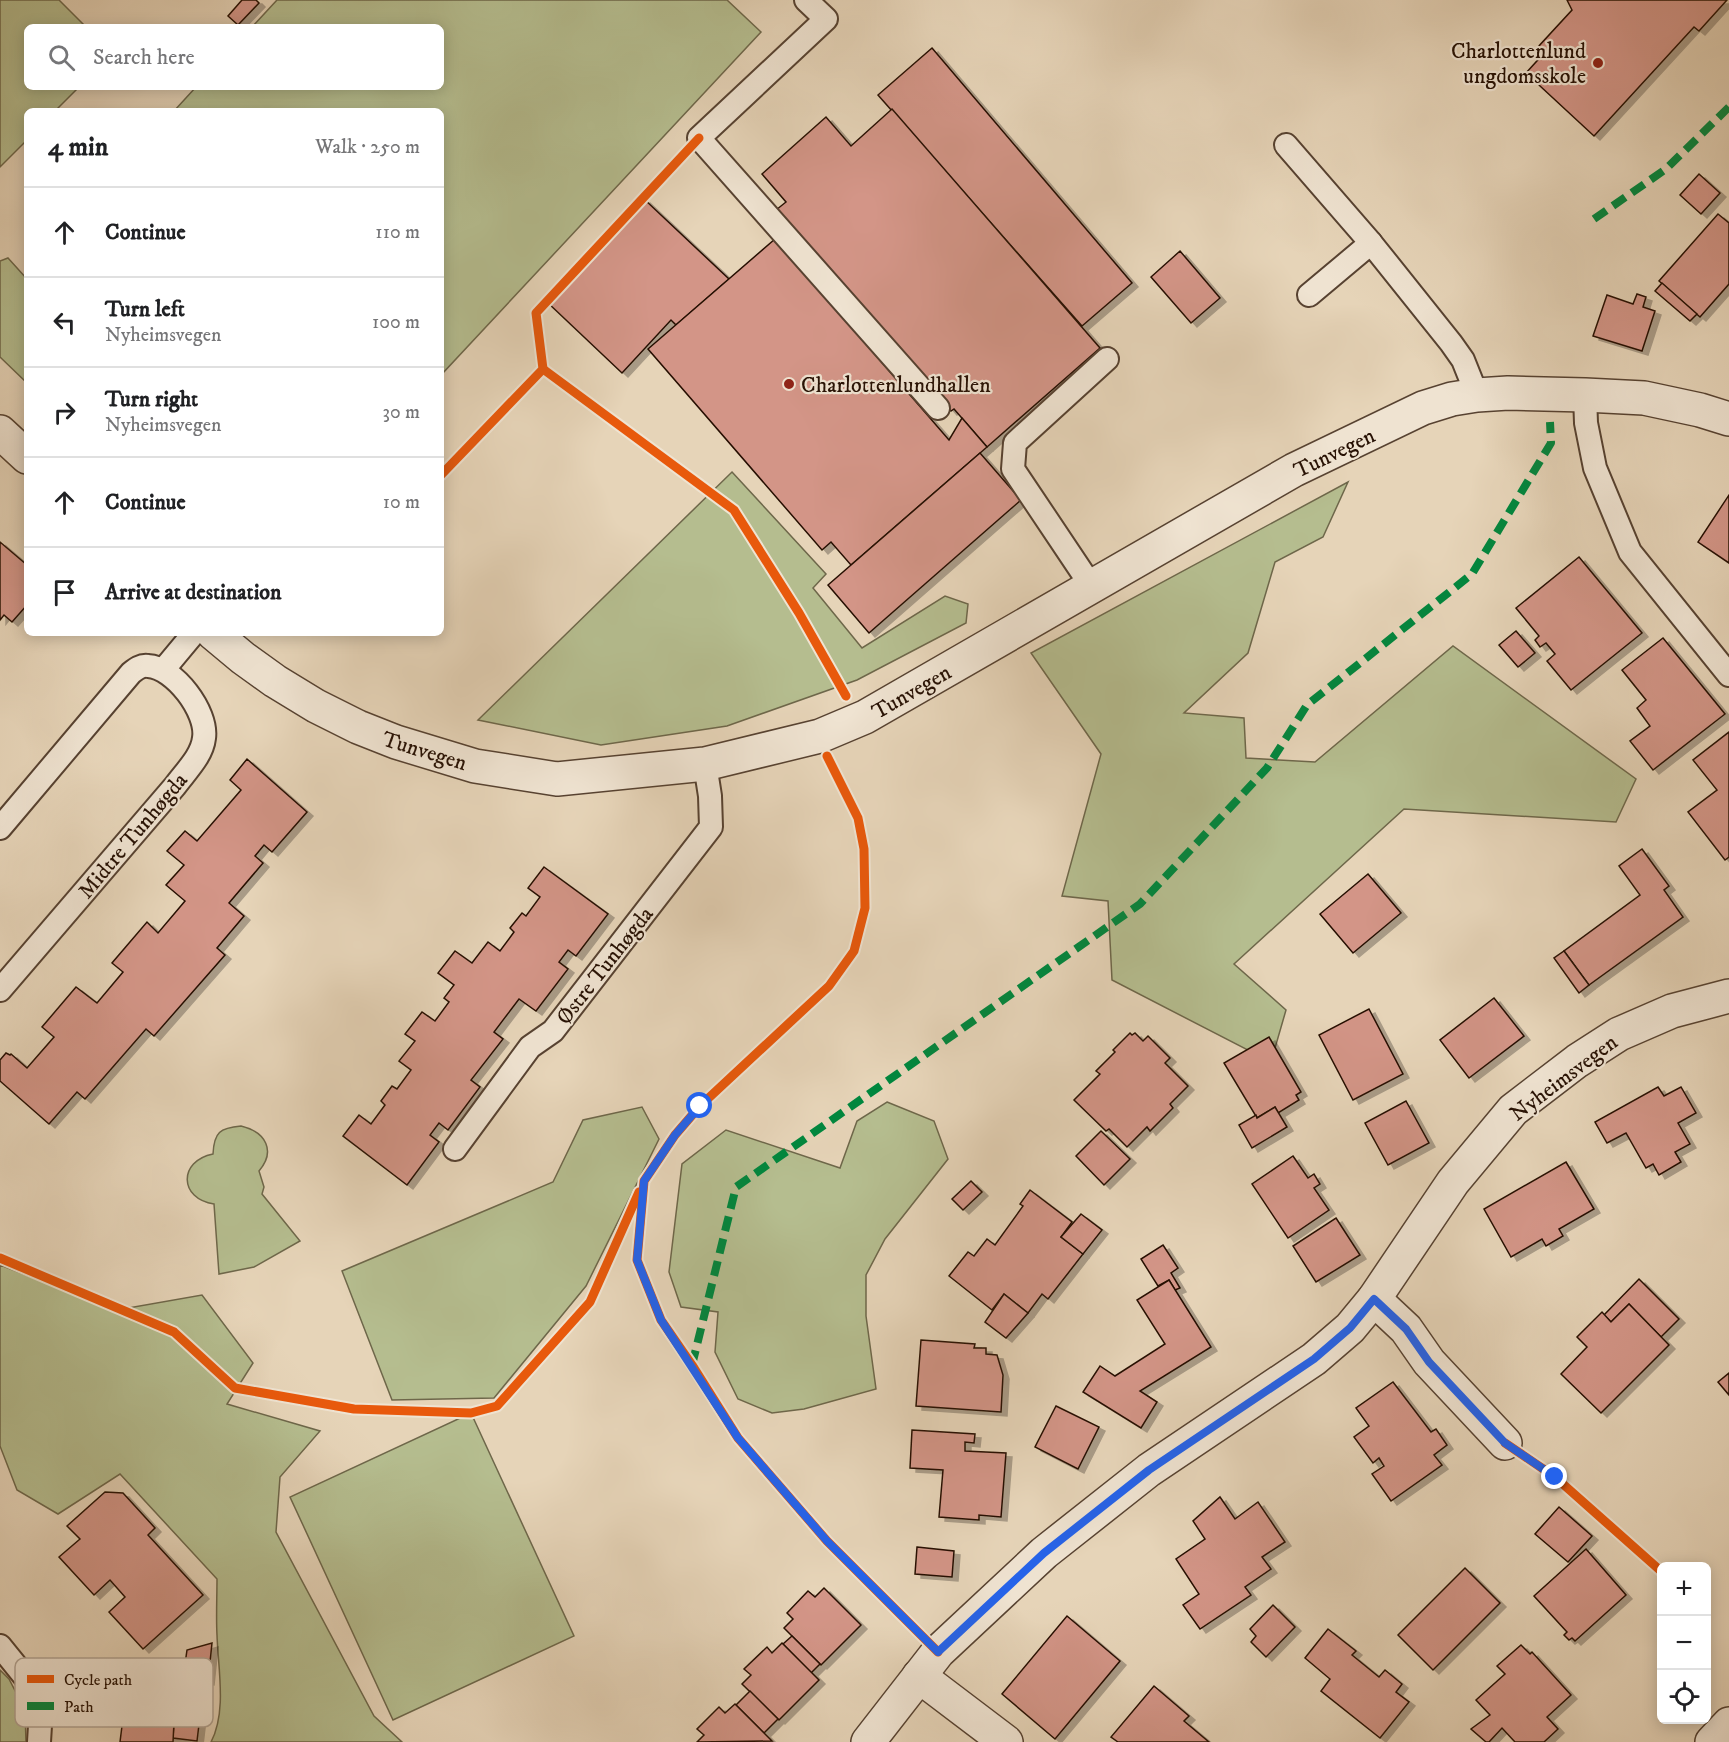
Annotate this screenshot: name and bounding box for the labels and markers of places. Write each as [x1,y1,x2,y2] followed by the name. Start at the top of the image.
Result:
[1451,38,1586,90] place label: Charlottenlund ungdomsskole
[1591,56,1605,70] marker: Charlottenlund ungdomsskole
[801,372,991,399] place label: Charlottenlundhallen
[782,377,796,391] marker: Charlottenlundhallen

